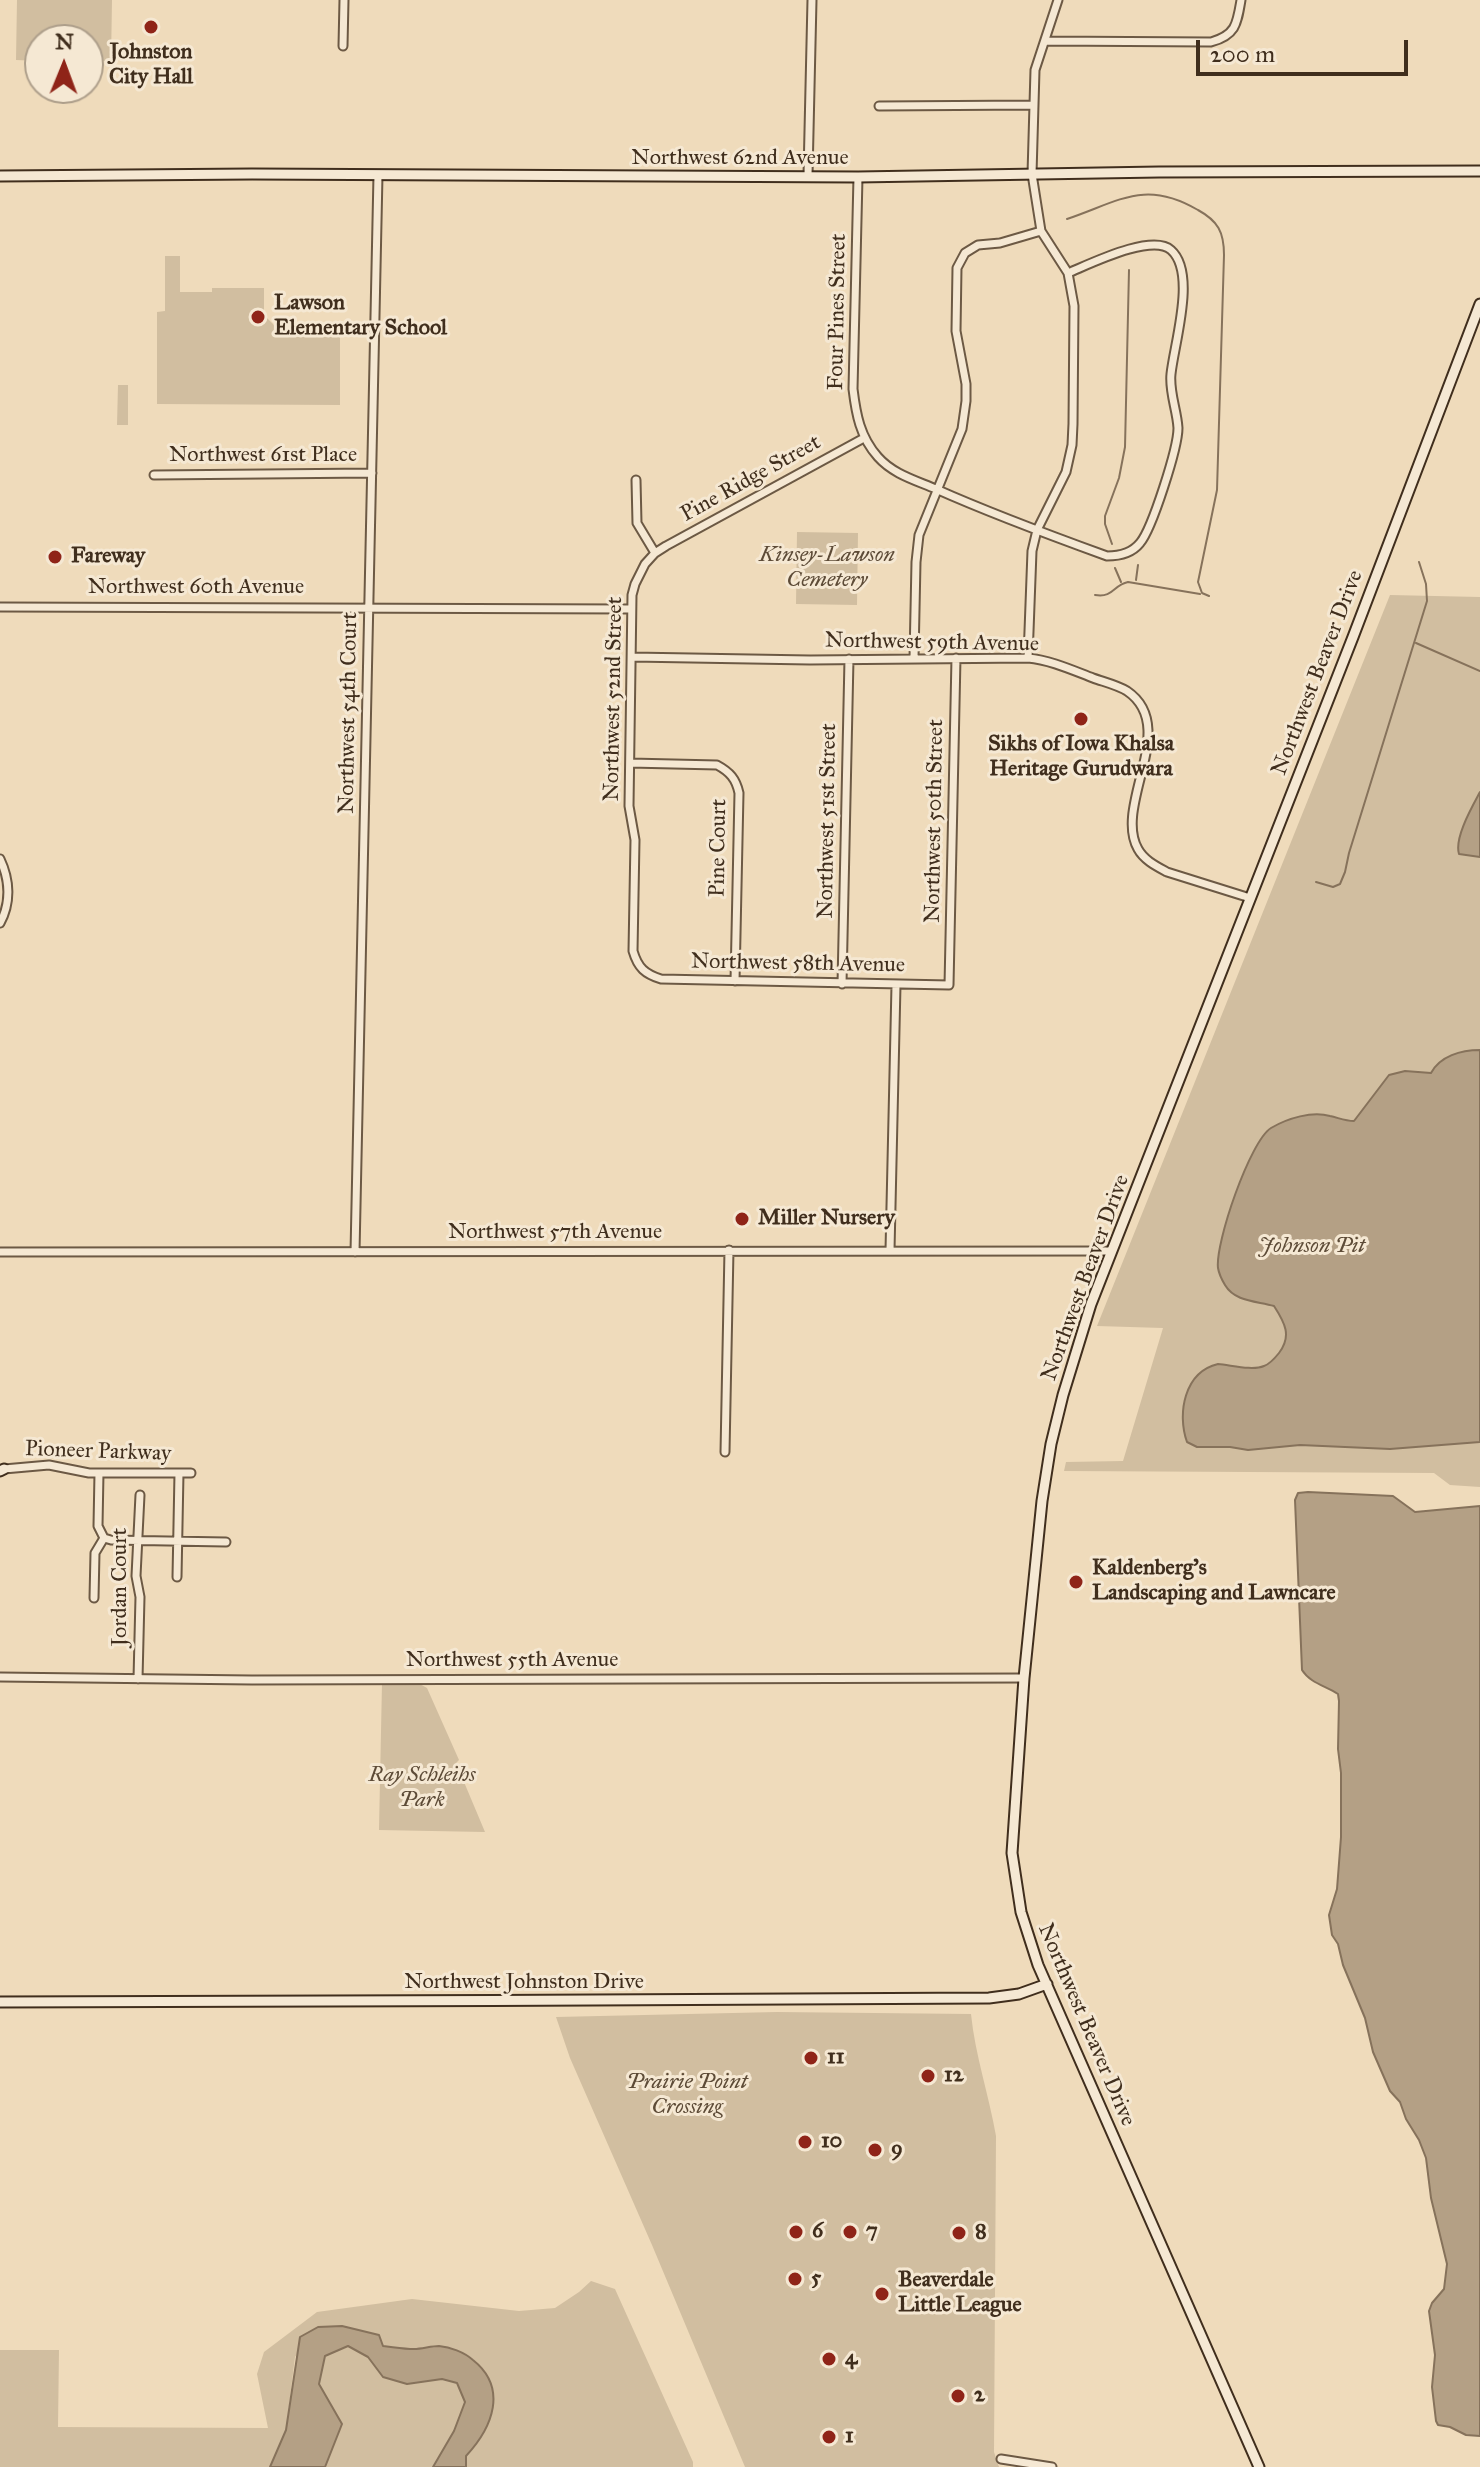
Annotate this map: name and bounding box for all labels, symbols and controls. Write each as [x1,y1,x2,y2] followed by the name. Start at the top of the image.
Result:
[142,18,160,36] marker: Johnston City Hall
[24,24,104,104] north arrow
[1200,24,1412,74] scale bar
[55,28,74,55] text: N
[1210,39,1275,69] text: 200 m
[109,40,193,92] place label: Johnston City Hall
[631,146,849,172] street label: Northwest 62nd Avenue
[823,233,853,391] street label: Four Pines Street
[274,291,447,342] place label: Lawson Elementary School
[249,308,267,326] marker: Lawson Elementary School
[676,430,826,528] street label: Pine Ridge Street
[169,443,357,469] street label: Northwest 61st Place
[759,543,895,594] park label: Kinsey-Lawson Cemetery
[71,544,145,570] place label: Fareway
[46,548,64,566] marker: Fareway
[1267,567,1369,779] street label: Northwest Beaver Drive
[88,575,304,601] street label: Northwest 60th Avenue
[599,596,629,802] street label: Northwest 52nd Street
[334,612,364,814] street label: Northwest 54th Court
[825,628,1039,658] street label: Northwest 59th Avenue
[1072,710,1090,728] marker: Sikhs of Iowa Khalsa Heritage Gurudwara
[920,719,950,923] street label: Northwest 50th Street
[813,723,843,919] street label: Northwest 51st Street
[988,732,1174,784] place label: Sikhs of Iowa Khalsa Heritage Gurudwara
[705,799,733,897] street label: Pine Court
[691,949,905,979] street label: Northwest 58th Avenue
[1036,1171,1136,1385] street label: Northwest Beaver Drive
[758,1206,895,1232] place label: Miller Nursery
[733,1210,751,1228] marker: Miller Nursery
[448,1220,662,1246] street label: Northwest 57th Avenue
[1259,1234,1365,1260] park label: Johnson Pit
[24,1436,172,1468] street label: Pioneer Parkway
[108,1528,134,1646] street label: Jordan Court
[1092,1556,1336,1608] place label: Kaldenberg's Landscaping and Lawncare
[1067,1573,1085,1591] marker: Kaldenberg's Landscaping and Lawncare
[406,1648,618,1674] street label: Northwest 55th Avenue
[369,1763,475,1814] park label: Ray Schleihs Park
[1031,1920,1141,2130] street label: Northwest Beaver Drive
[404,1970,644,1996] street label: Northwest Johnston Drive
[827,2045,844,2071] place label: 11
[802,2049,820,2067] marker: 11
[944,2063,964,2089] place label: 12
[919,2067,937,2085] marker: 12
[627,2070,747,2122] park label: Prairie Point Crossing
[821,2129,842,2155] place label: 10
[796,2133,814,2151] marker: 10
[891,2137,903,2163] place label: 9
[866,2141,884,2159] marker: 9
[812,2219,823,2245] place label: 6
[866,2219,878,2245] place label: 7
[975,2220,987,2246] place label: 8
[787,2223,805,2241] marker: 6
[841,2223,859,2241] marker: 7
[950,2224,968,2242] marker: 8
[811,2266,821,2292] place label: 5
[898,2268,1022,2320] place label: Beaverdale Little League
[786,2270,804,2288] marker: 5
[873,2285,891,2303] marker: Beaverdale Little League
[845,2346,857,2372] place label: 4
[820,2350,838,2368] marker: 4
[974,2383,985,2409] place label: 2
[949,2387,967,2405] marker: 2
[845,2424,854,2450] place label: 1
[820,2428,838,2446] marker: 1

